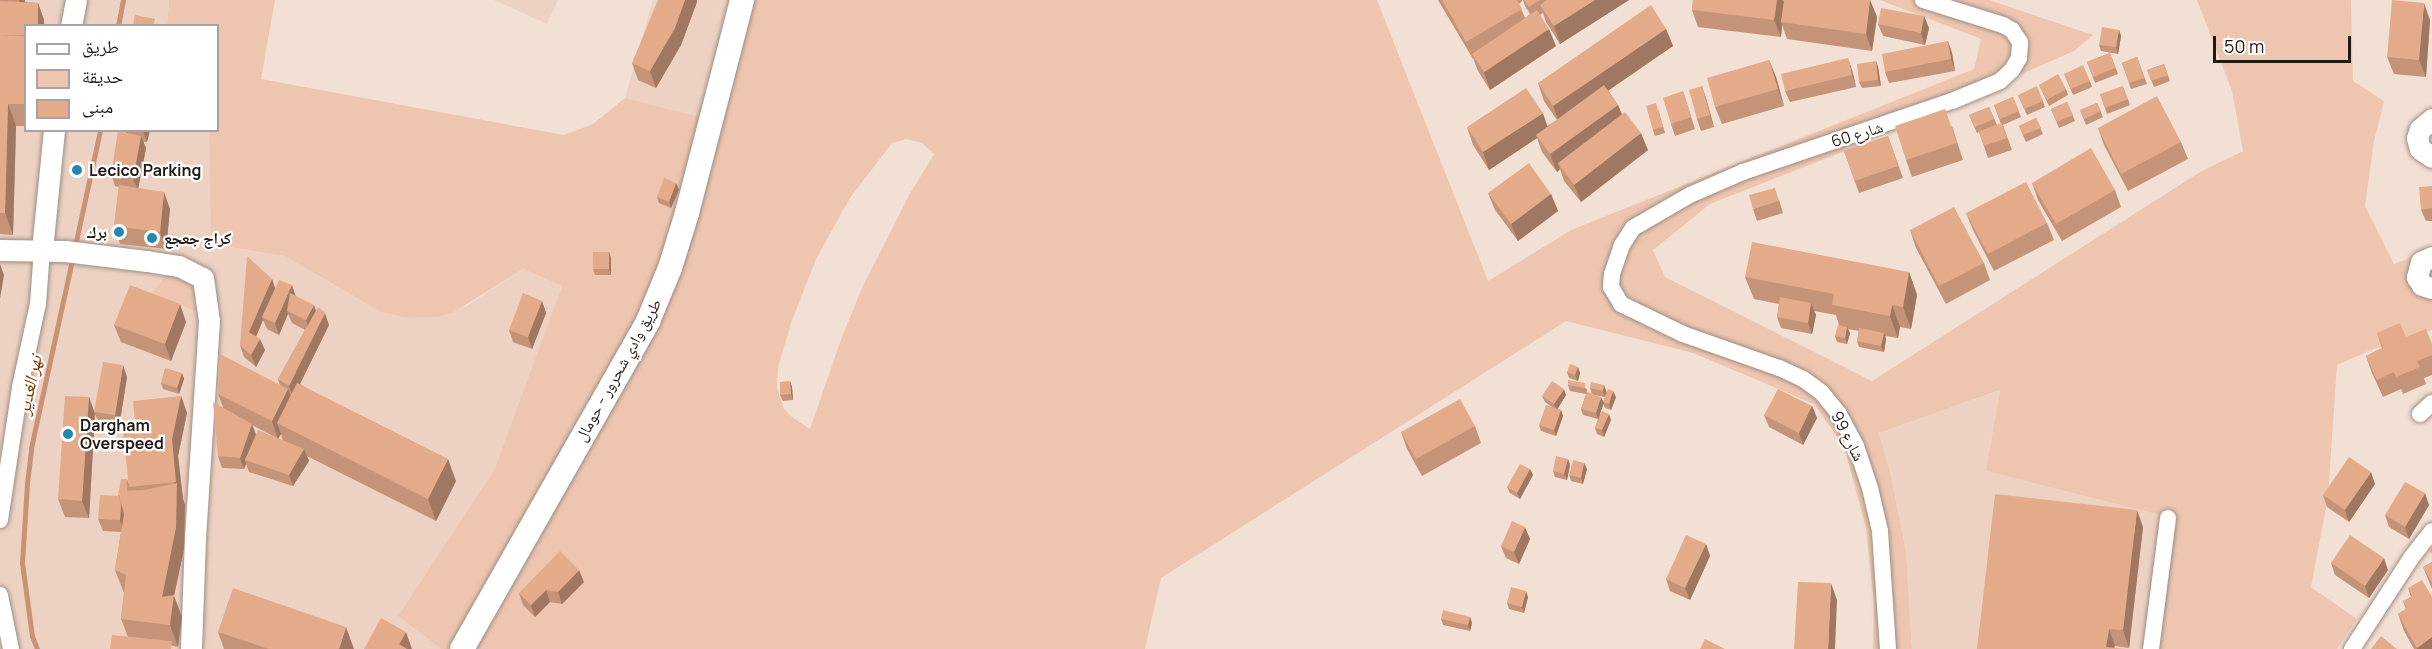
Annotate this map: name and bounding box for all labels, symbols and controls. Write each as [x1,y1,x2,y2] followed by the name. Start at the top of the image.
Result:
[24,24,219,132] legend
[2216,24,2354,62] scale bar
[82,34,119,58] text: طريق
[2224,34,2264,58] text: 50 m
[82,64,123,88] text: حديقة
[82,94,113,118] text: مبنى
[1829,117,1885,151] street label: شارع 60
[89,160,201,180] place label: Lecico Parking
[70,163,84,177] marker: Lecico Parking
[86,222,107,242] place label: برك
[112,225,126,239] marker: برك
[164,228,231,248] place label: كراج جعجع
[145,231,159,245] marker: كراج جعجع
[571,295,665,445] street label: طريق وادي شحرور - حومال
[12,353,46,417] water label: نهر الغدير
[1827,408,1869,464] street label: شارع 99
[80,415,164,453] place label: Dargham Overspeed
[61,427,75,441] marker: Dargham Overspeed

